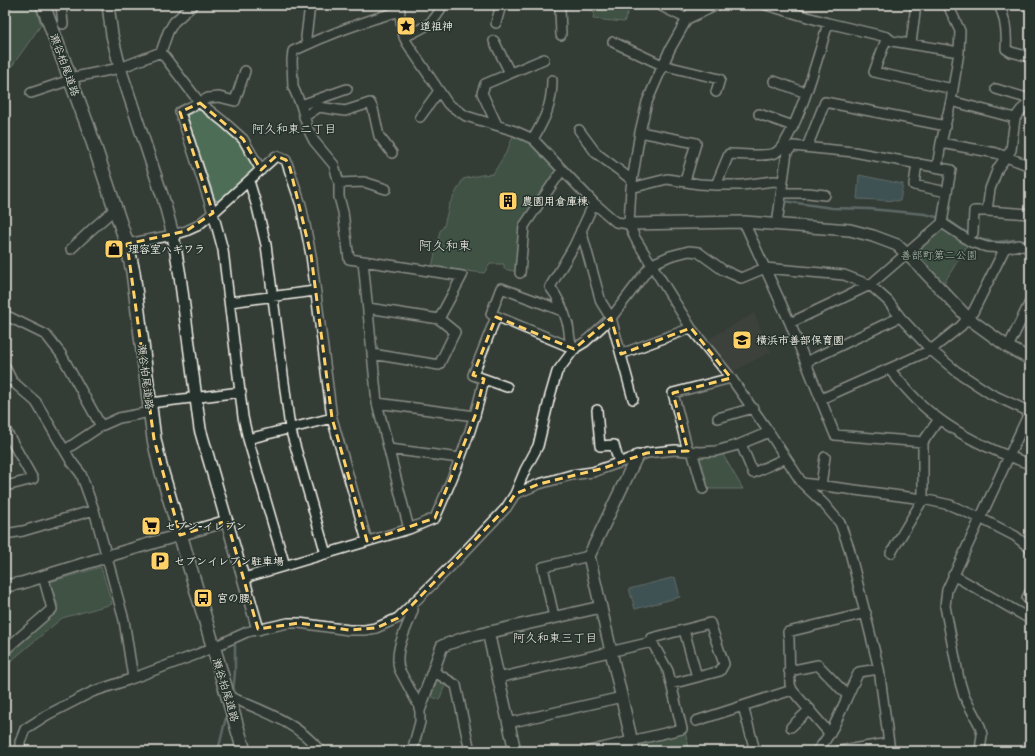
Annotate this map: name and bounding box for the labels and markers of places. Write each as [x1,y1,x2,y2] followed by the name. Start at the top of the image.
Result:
[395,15,417,37] place icon: 道祖神
[420,20,453,33] place label: 道祖神
[497,190,519,212] building icon: 農園用倉庫棟
[522,195,589,208] place label: 農園用倉庫棟
[103,238,125,260] shop icon: 理容室ハギワラ
[128,243,205,256] place label: 理容室ハギワラ
[731,329,753,351] school or university icon: 横浜市善部保育園
[756,334,844,347] place label: 横浜市善部保育園
[140,515,162,537] supermarket icon: セブン-イレブン
[165,520,247,533] place label: セブン-イレブン
[149,550,171,572] parking icon: セブンイレブン駐車場
[174,555,284,568] place label: セブンイレブン駐車場
[192,587,214,609] bus stop icon: 宮の腰
[217,592,250,605] place label: 宮の腰

